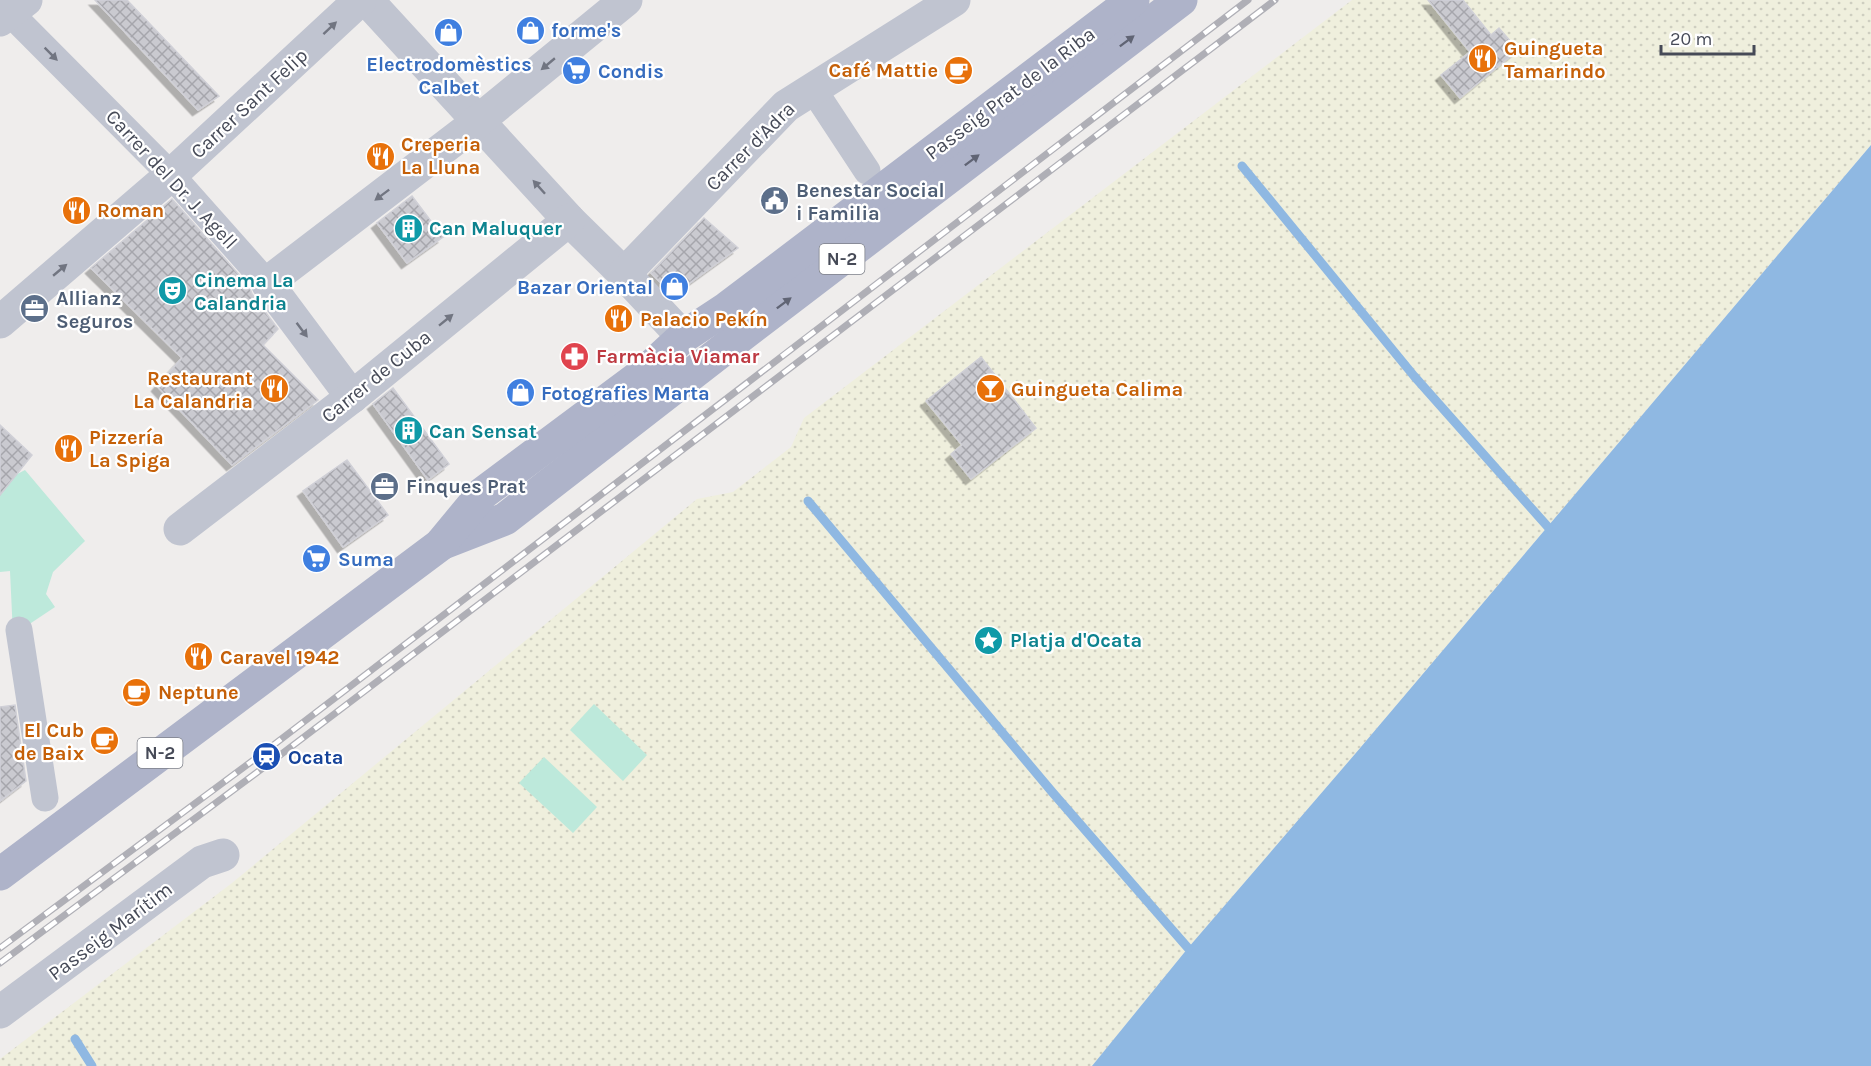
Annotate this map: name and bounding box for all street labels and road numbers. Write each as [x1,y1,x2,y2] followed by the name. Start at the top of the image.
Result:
[921,22,1100,165] street label: Passeig Prat de la Riba
[186,44,312,163] street label: Carrer Sant Felip
[701,97,800,196] street label: Carrer d'Adra
[101,105,242,254] street label: Carrer del Dr. J. Agell
[820,244,864,274] road number: N-2
[317,325,436,428] street label: Carrer de Cuba
[138,738,182,768] road number: N-2
[44,877,177,985] street label: Passeig Marítim

